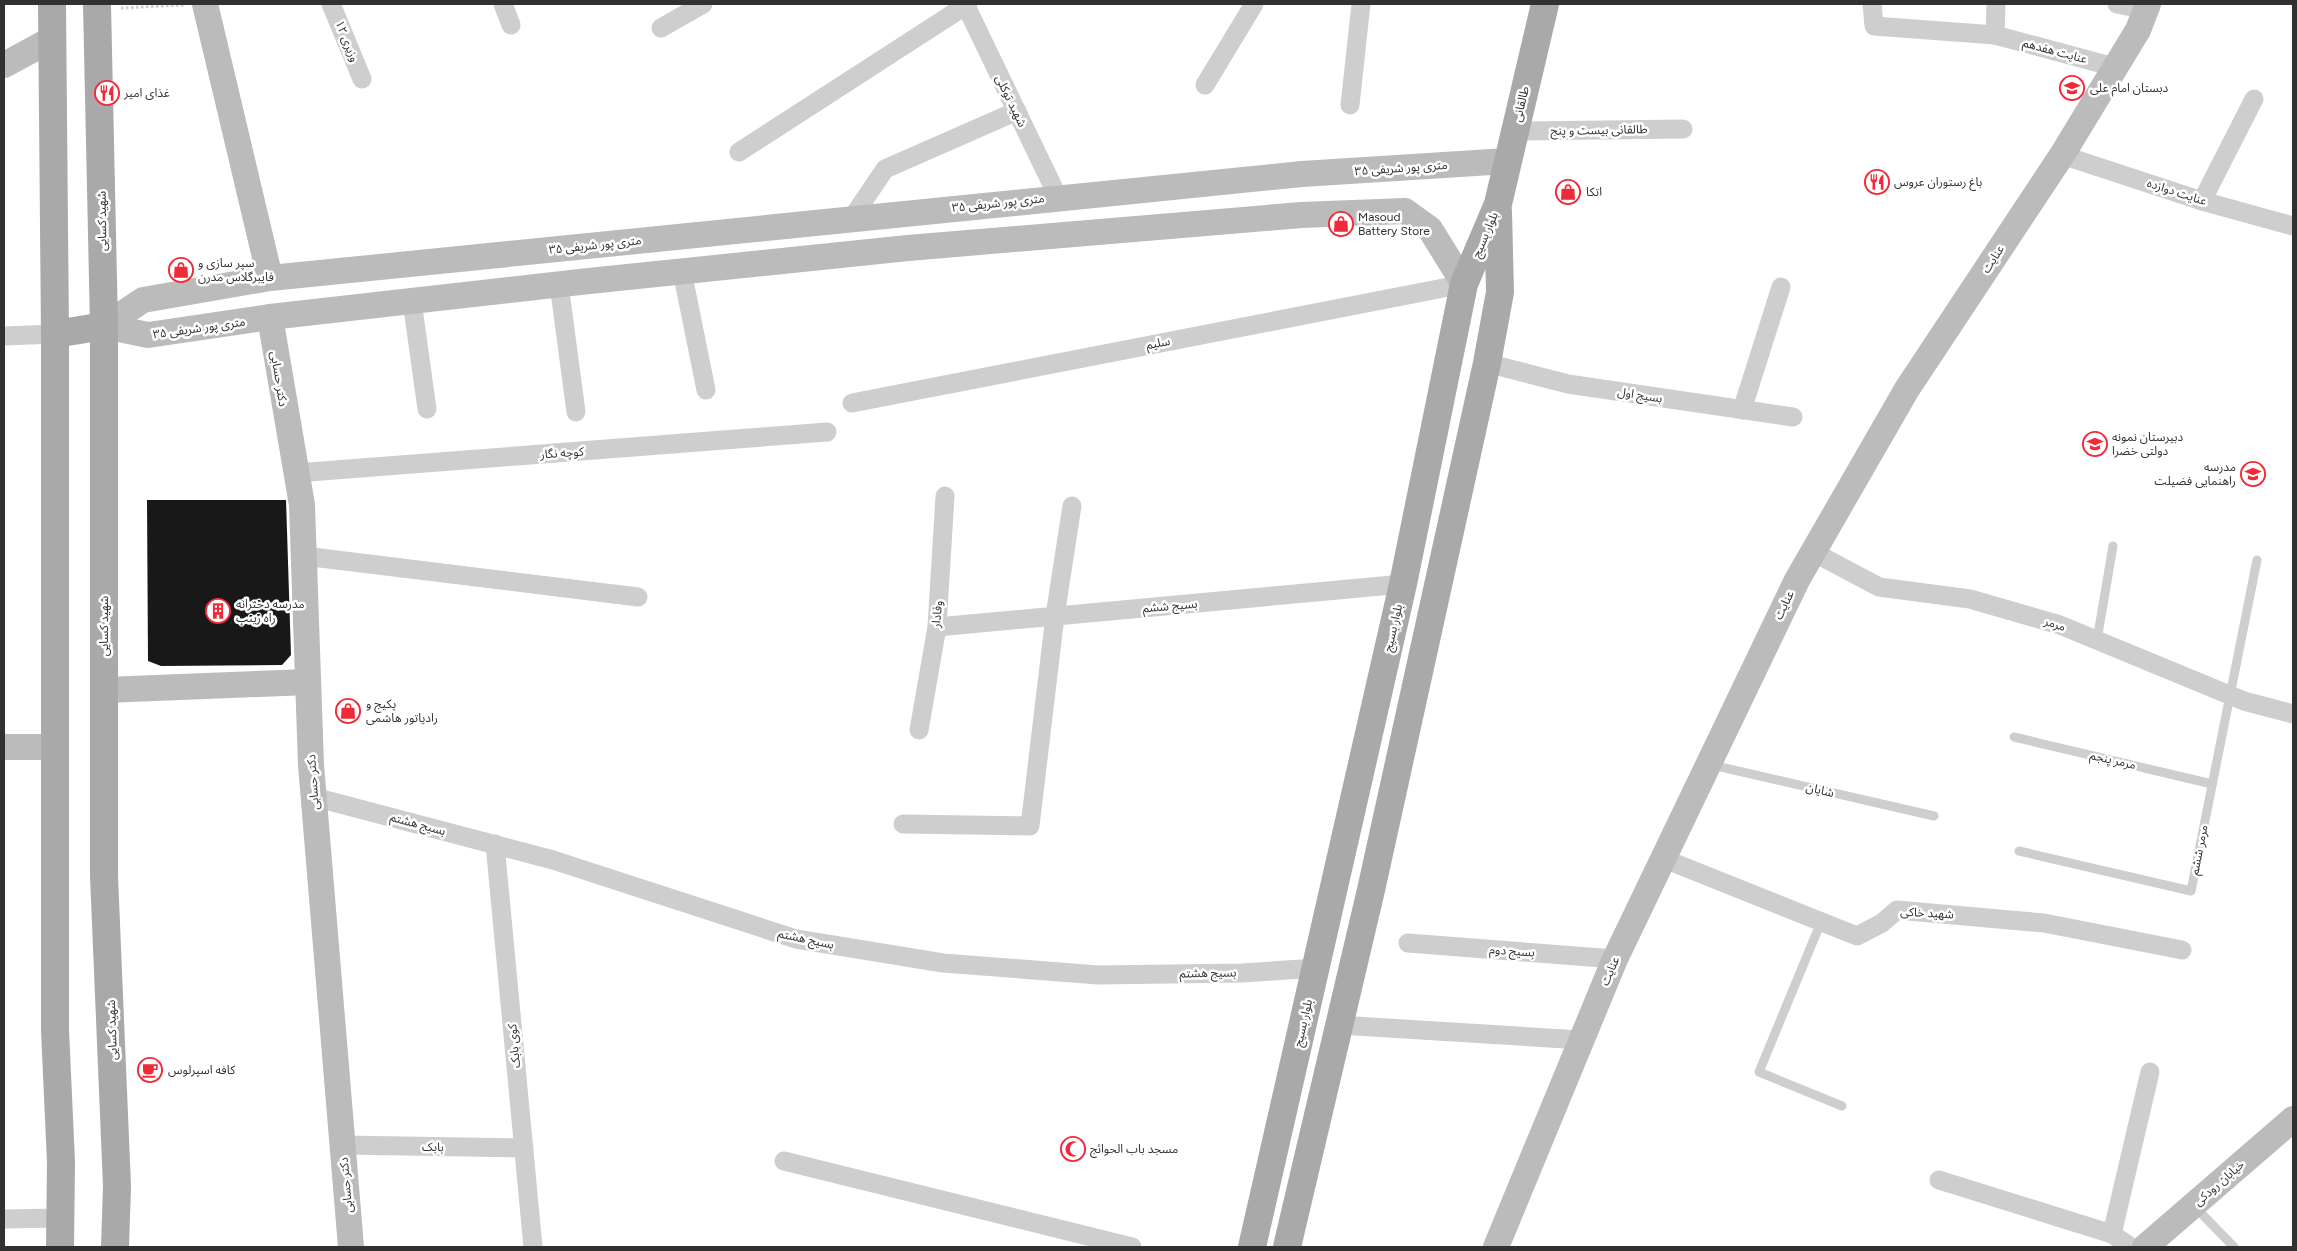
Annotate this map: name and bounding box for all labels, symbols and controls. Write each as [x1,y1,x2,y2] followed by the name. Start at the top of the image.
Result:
[332,18,362,64] street label: وزيری ۱۲
[2021,36,2089,68] street label: عنایت هفدهم
[992,73,1030,129] street label: شهید توکلی
[2059,75,2085,101] school or university icon: دبستان امام علی
[94,80,120,106] restaurant icon: غذای امیر
[2090,81,2168,97] place label: دبستان امام علی
[1510,85,1532,123] street label: طالقانی
[123,86,170,100] place label: غذای امیر
[1550,122,1648,140] street label: طالقانی بیست و پنج
[1354,158,1448,179] street label: ۳۵ متری پور شریفی
[1864,169,1890,195] restaurant icon: باغ رستوران عروس
[1894,175,1982,191] place label: باغ رستوران عروس
[2145,176,2209,208] street label: عنایت دوازده
[1555,179,1581,205] shop icon: اتکا
[1586,185,1602,199] place label: اتکا
[94,191,110,251] street label: شهید کسایی
[951,191,1045,216] street label: ۳۵ متری پور شریفی
[1358,210,1430,238] place label: Masoud Battery Store
[1469,210,1503,261] street label: بلوار بسیج
[1328,211,1354,237] shop icon: Masoud Battery Store
[548,233,642,258] street label: ۳۵ متری پور شریفی
[1979,242,2007,276] street label: عنایت
[198,256,274,284] place label: سپر سازی و فایبرگلاس مدرن
[168,257,194,283] shop icon: سپر سازی و فایبرگلاس مدرن
[152,315,246,342] street label: ۳۵ متری پور شریفی
[1145,334,1172,354] street label: سلیم
[268,350,290,408] street label: دکتر حسابی
[1616,385,1663,407] street label: بسیج اول
[2112,430,2184,458] place label: دبیرستان نمونه دولتی خضرا
[2082,431,2108,457] school or university icon: دبیرستان نمونه دولتی خضرا
[539,444,585,463] street label: کوچه نگار
[2154,460,2236,488] place label: مدرسه راهنمایی فضیلت
[2240,461,2266,487] school or university icon: مدرسه راهنمایی فضیلت
[1771,588,1797,622] street label: عنایت
[97,596,111,656] street label: شهید کسایی
[236,597,305,625] place label: مدرسه دخترانه راه زینب
[1142,597,1198,617] street label: بسیج ششم
[205,598,231,624] building icon: مدرسه دخترانه راه زینب
[929,600,945,629] street label: وفادار
[1381,603,1407,654] street label: بلوار بسیج
[2042,614,2067,634] street label: مرمر
[366,697,438,725] place label: پکیج و رادیاتور هاشمی
[335,698,361,724] shop icon: پکیج و رادیاتور هاشمی
[2088,748,2137,774] street label: مرمر پنجم
[304,753,322,810] street label: دکتر حسابی
[1805,780,1835,800] street label: شایان
[388,810,447,840] street label: بسیج هشتم
[2187,824,2213,877] street label: مرمر ششم
[1900,905,1954,921] street label: شهید خاکی
[776,926,835,954] street label: بسیج هشتم
[1489,942,1535,962] street label: بسيج دوم
[1598,954,1622,988] street label: عنایت
[1179,966,1237,982] street label: بسیج هشتم
[1291,998,1317,1049] street label: بلوار بسیج
[104,1000,120,1060] street label: شهید کسایی
[505,1022,523,1069] street label: کوی بابک
[137,1057,163,1083] cafe icon: کافه اسپرلوس
[168,1063,236,1078] place label: کافه اسپرلوس
[1060,1136,1086,1162] mosque icon: مسجد باب الحوائج
[422,1140,444,1154] street label: بابک
[1090,1142,1178,1158] place label: مسجد باب الحوائج
[337,1156,355,1213] street label: دکتر حسابی
[2191,1157,2247,1209] street label: خیابان رودکی

